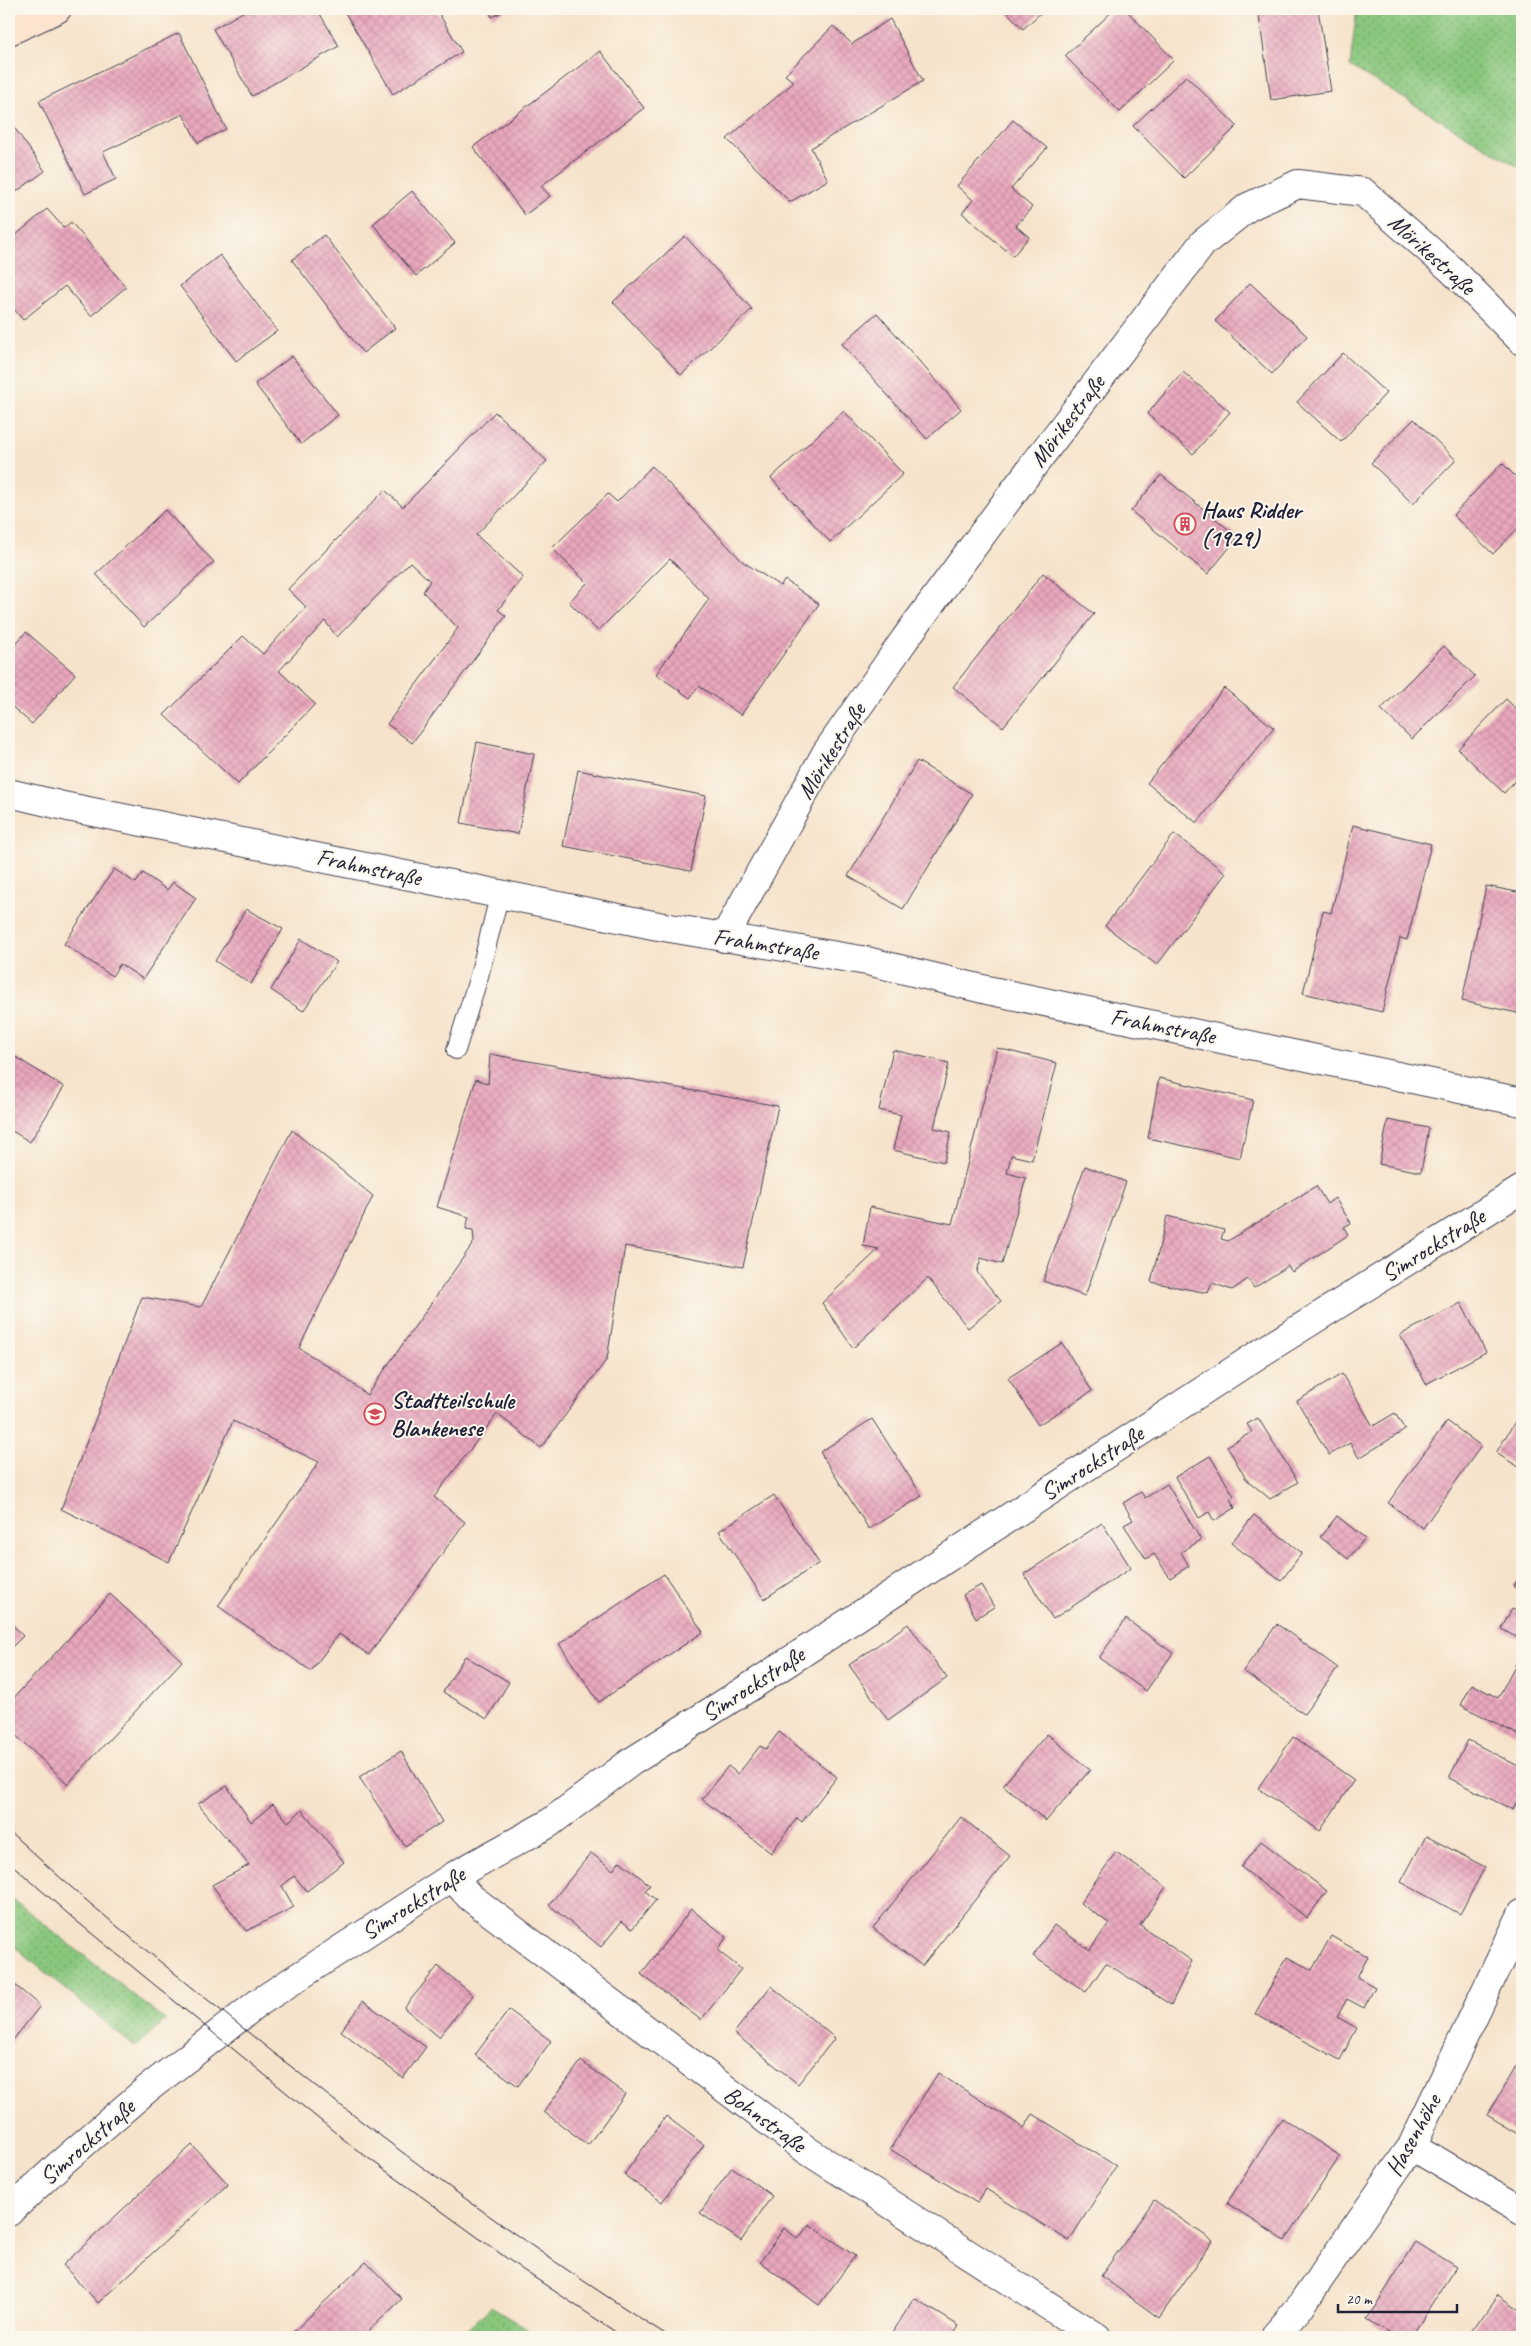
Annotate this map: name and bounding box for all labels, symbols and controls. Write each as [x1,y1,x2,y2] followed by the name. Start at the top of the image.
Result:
[1382,207,1484,303] street label: Mörikestraße
[1023,367,1113,473] street label: Mörikestraße
[1201,495,1304,553] place label: Haus Ridder (1929)
[1173,512,1197,536] building icon: Haus Ridder (1929)
[790,696,873,805] street label: Mörikestraße
[314,841,426,893] street label: Frahmstraße
[711,921,823,967] street label: Frahmstraße
[1108,1001,1220,1051] street label: Frahmstraße
[1376,1200,1492,1289] street label: Simrockstraße
[391,1385,516,1443] place label: Stadtteilschule Blankenese
[363,1402,387,1426] school or university icon: Stadtteilschule Blankenese
[1035,1417,1151,1507] street label: Simrockstraße
[696,1638,812,1728] street label: Simrockstraße
[356,1858,472,1947] street label: Simrockstraße
[718,2079,814,2160] street label: Bohnstraße
[1378,2087,1449,2181] street label: Hasenhöhe
[33,2091,143,2192] street label: Simrockstraße
[1338,2281,1457,2313] scale bar
[1346,2290,1373,2309] text: 20 m

